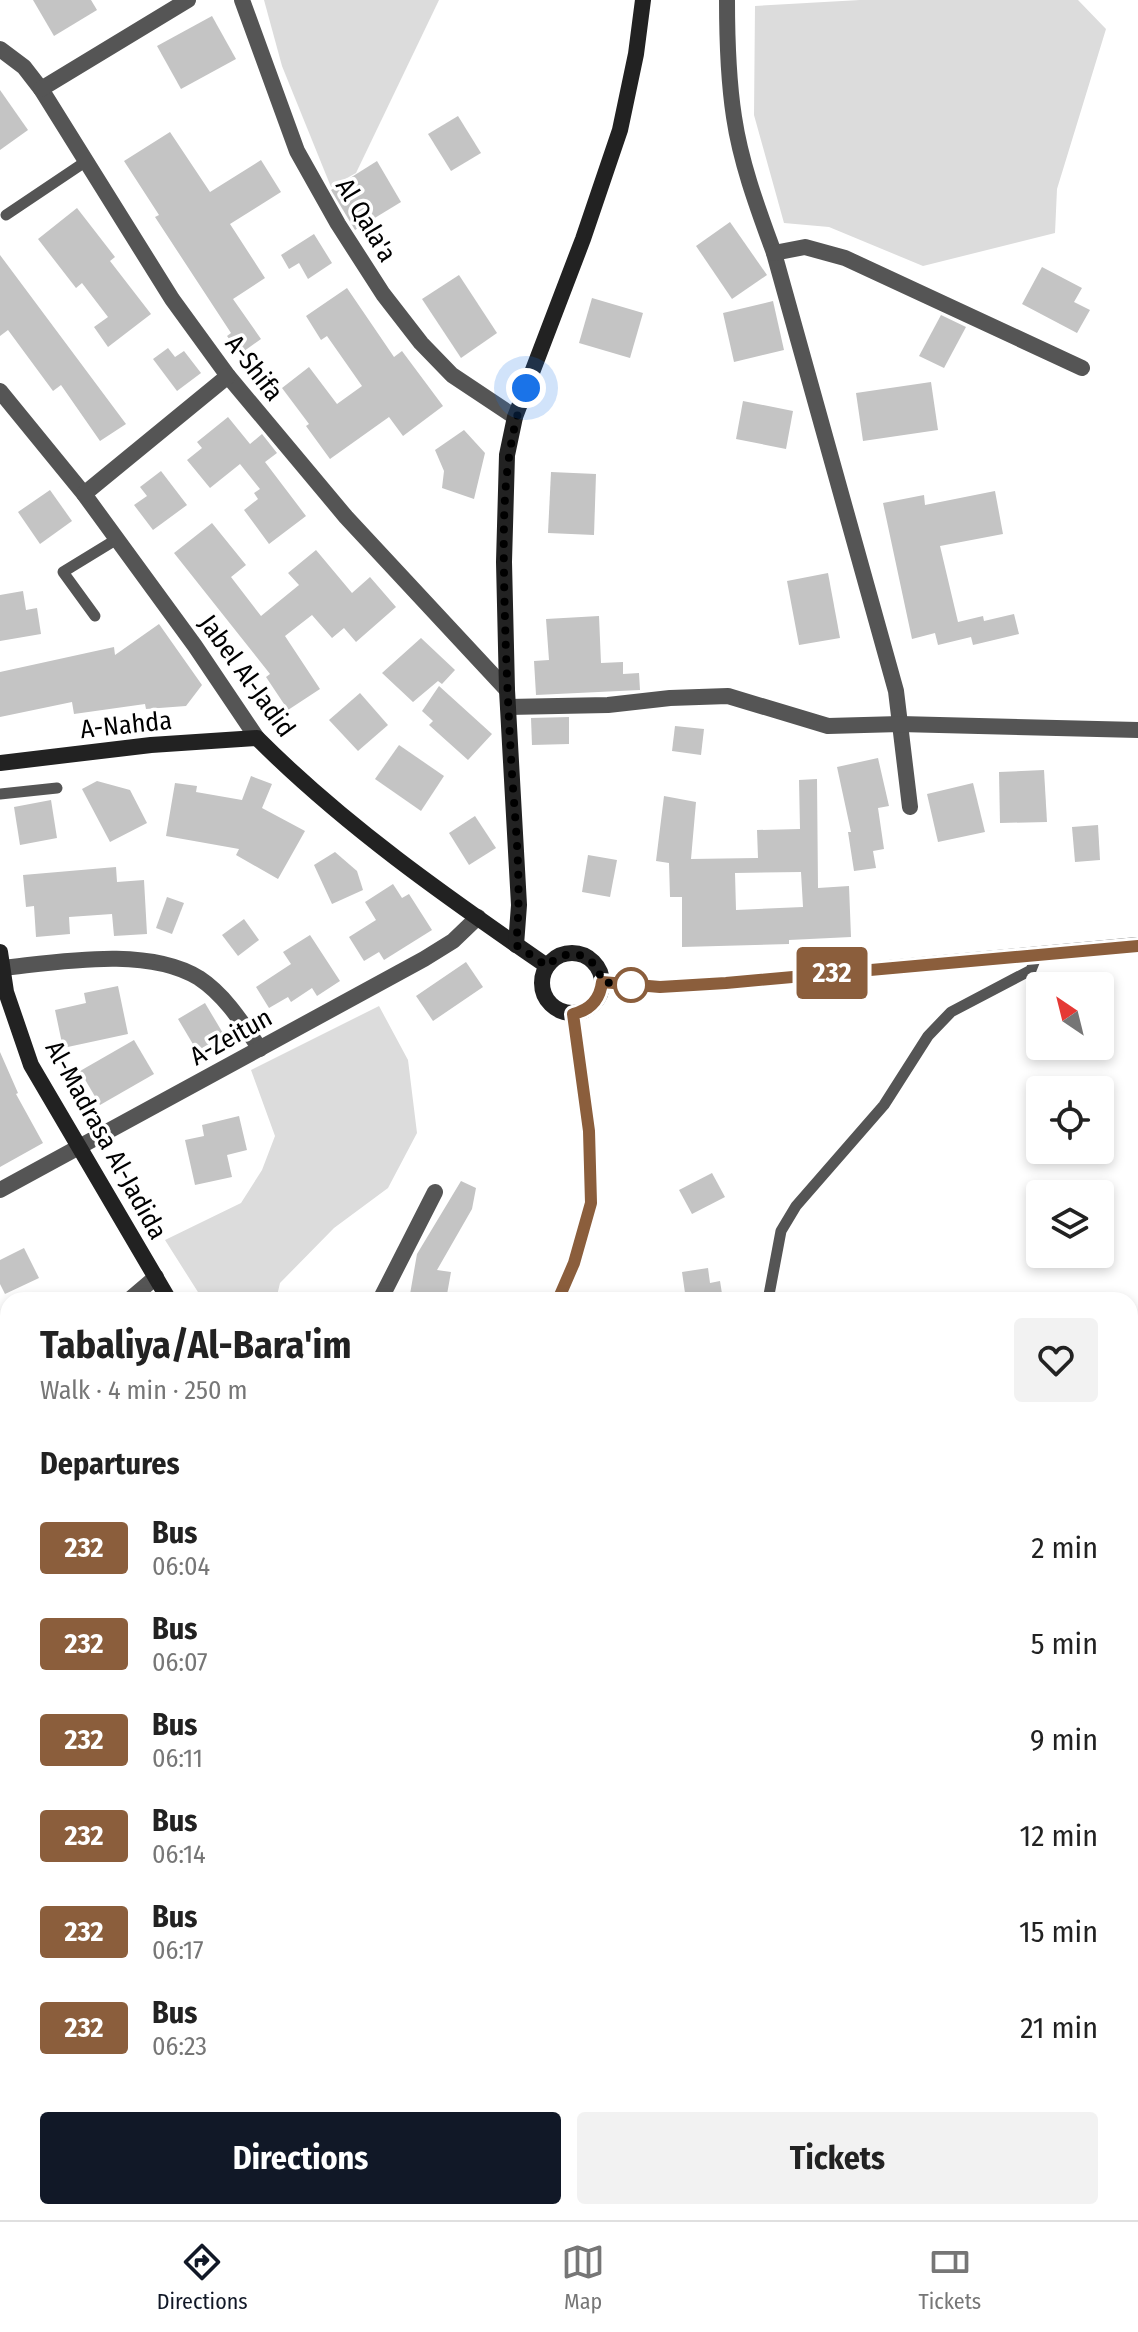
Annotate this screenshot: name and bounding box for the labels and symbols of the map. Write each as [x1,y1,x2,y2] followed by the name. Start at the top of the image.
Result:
[329,173,403,267] street label: Al Qala'a
[219,329,289,407] street label: A-Shifa
[506,368,546,408] your location
[192,609,302,743] street label: Jabel Al-Jadid
[79,705,173,745] street label: A-Nahda
[786,947,878,999] line badge: 232
[614,968,648,1002] unlabelled marker
[1026,972,1114,1060] north arrow
[185,1002,277,1072] street label: A-Zeitun
[39,1035,173,1245] street label: Al-Madrasa Al-Jadida

